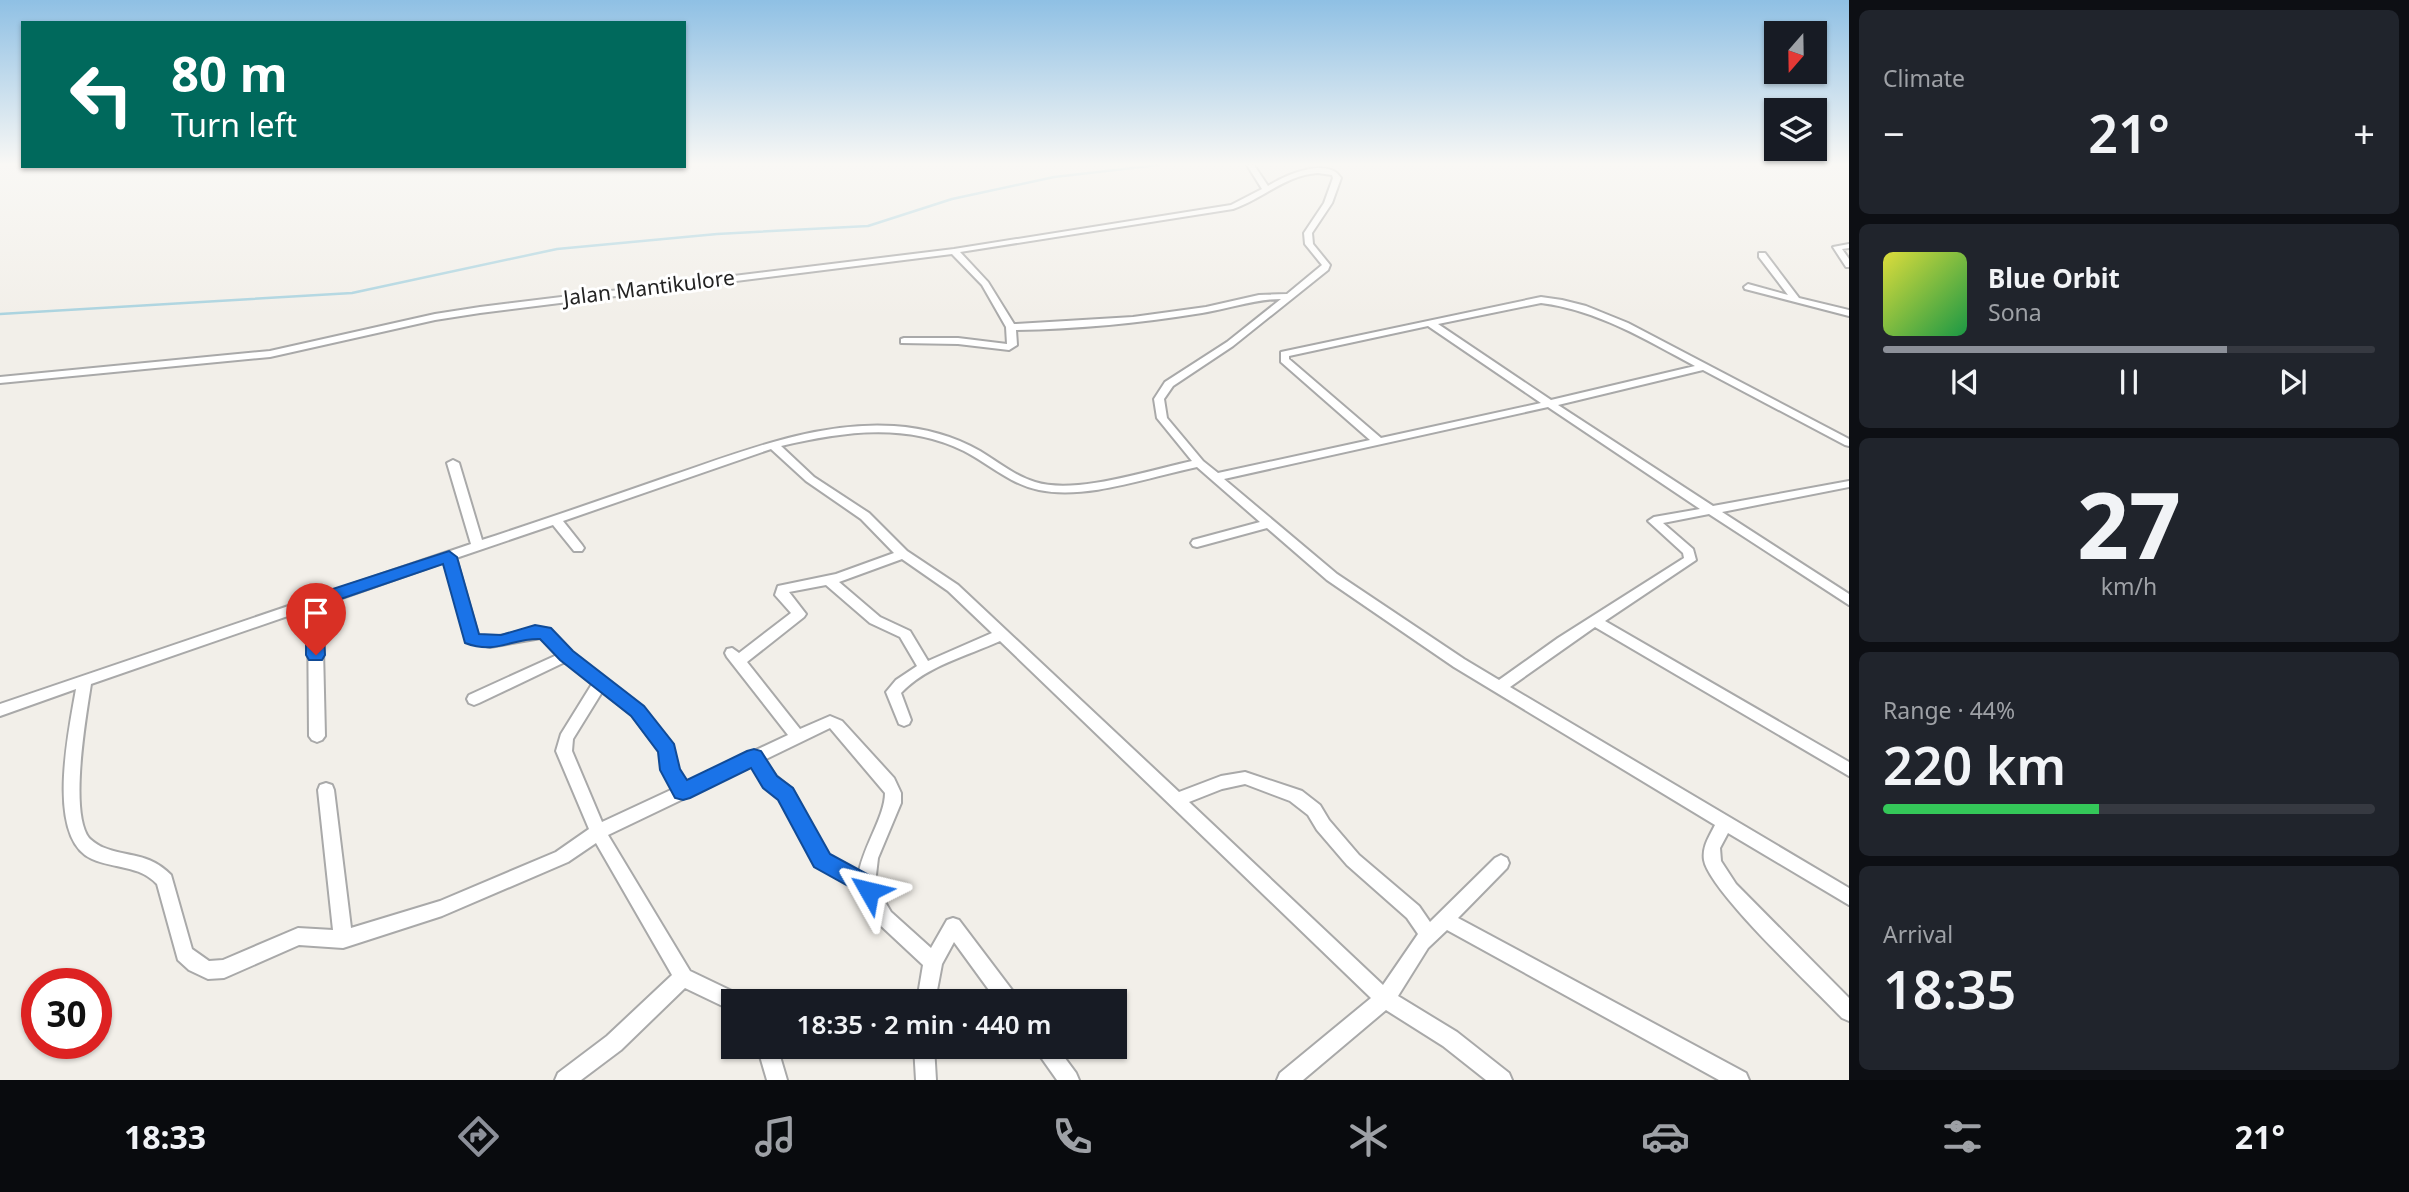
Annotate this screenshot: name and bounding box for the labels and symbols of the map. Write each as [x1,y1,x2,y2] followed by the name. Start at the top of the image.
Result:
[1764,21,1827,84] north arrow
[560,263,736,312] street label: Jalan Mantikulore
[286,583,346,655] pin
[832,854,906,928] position arrow
[21,968,112,1059] speed limit sign: 30

